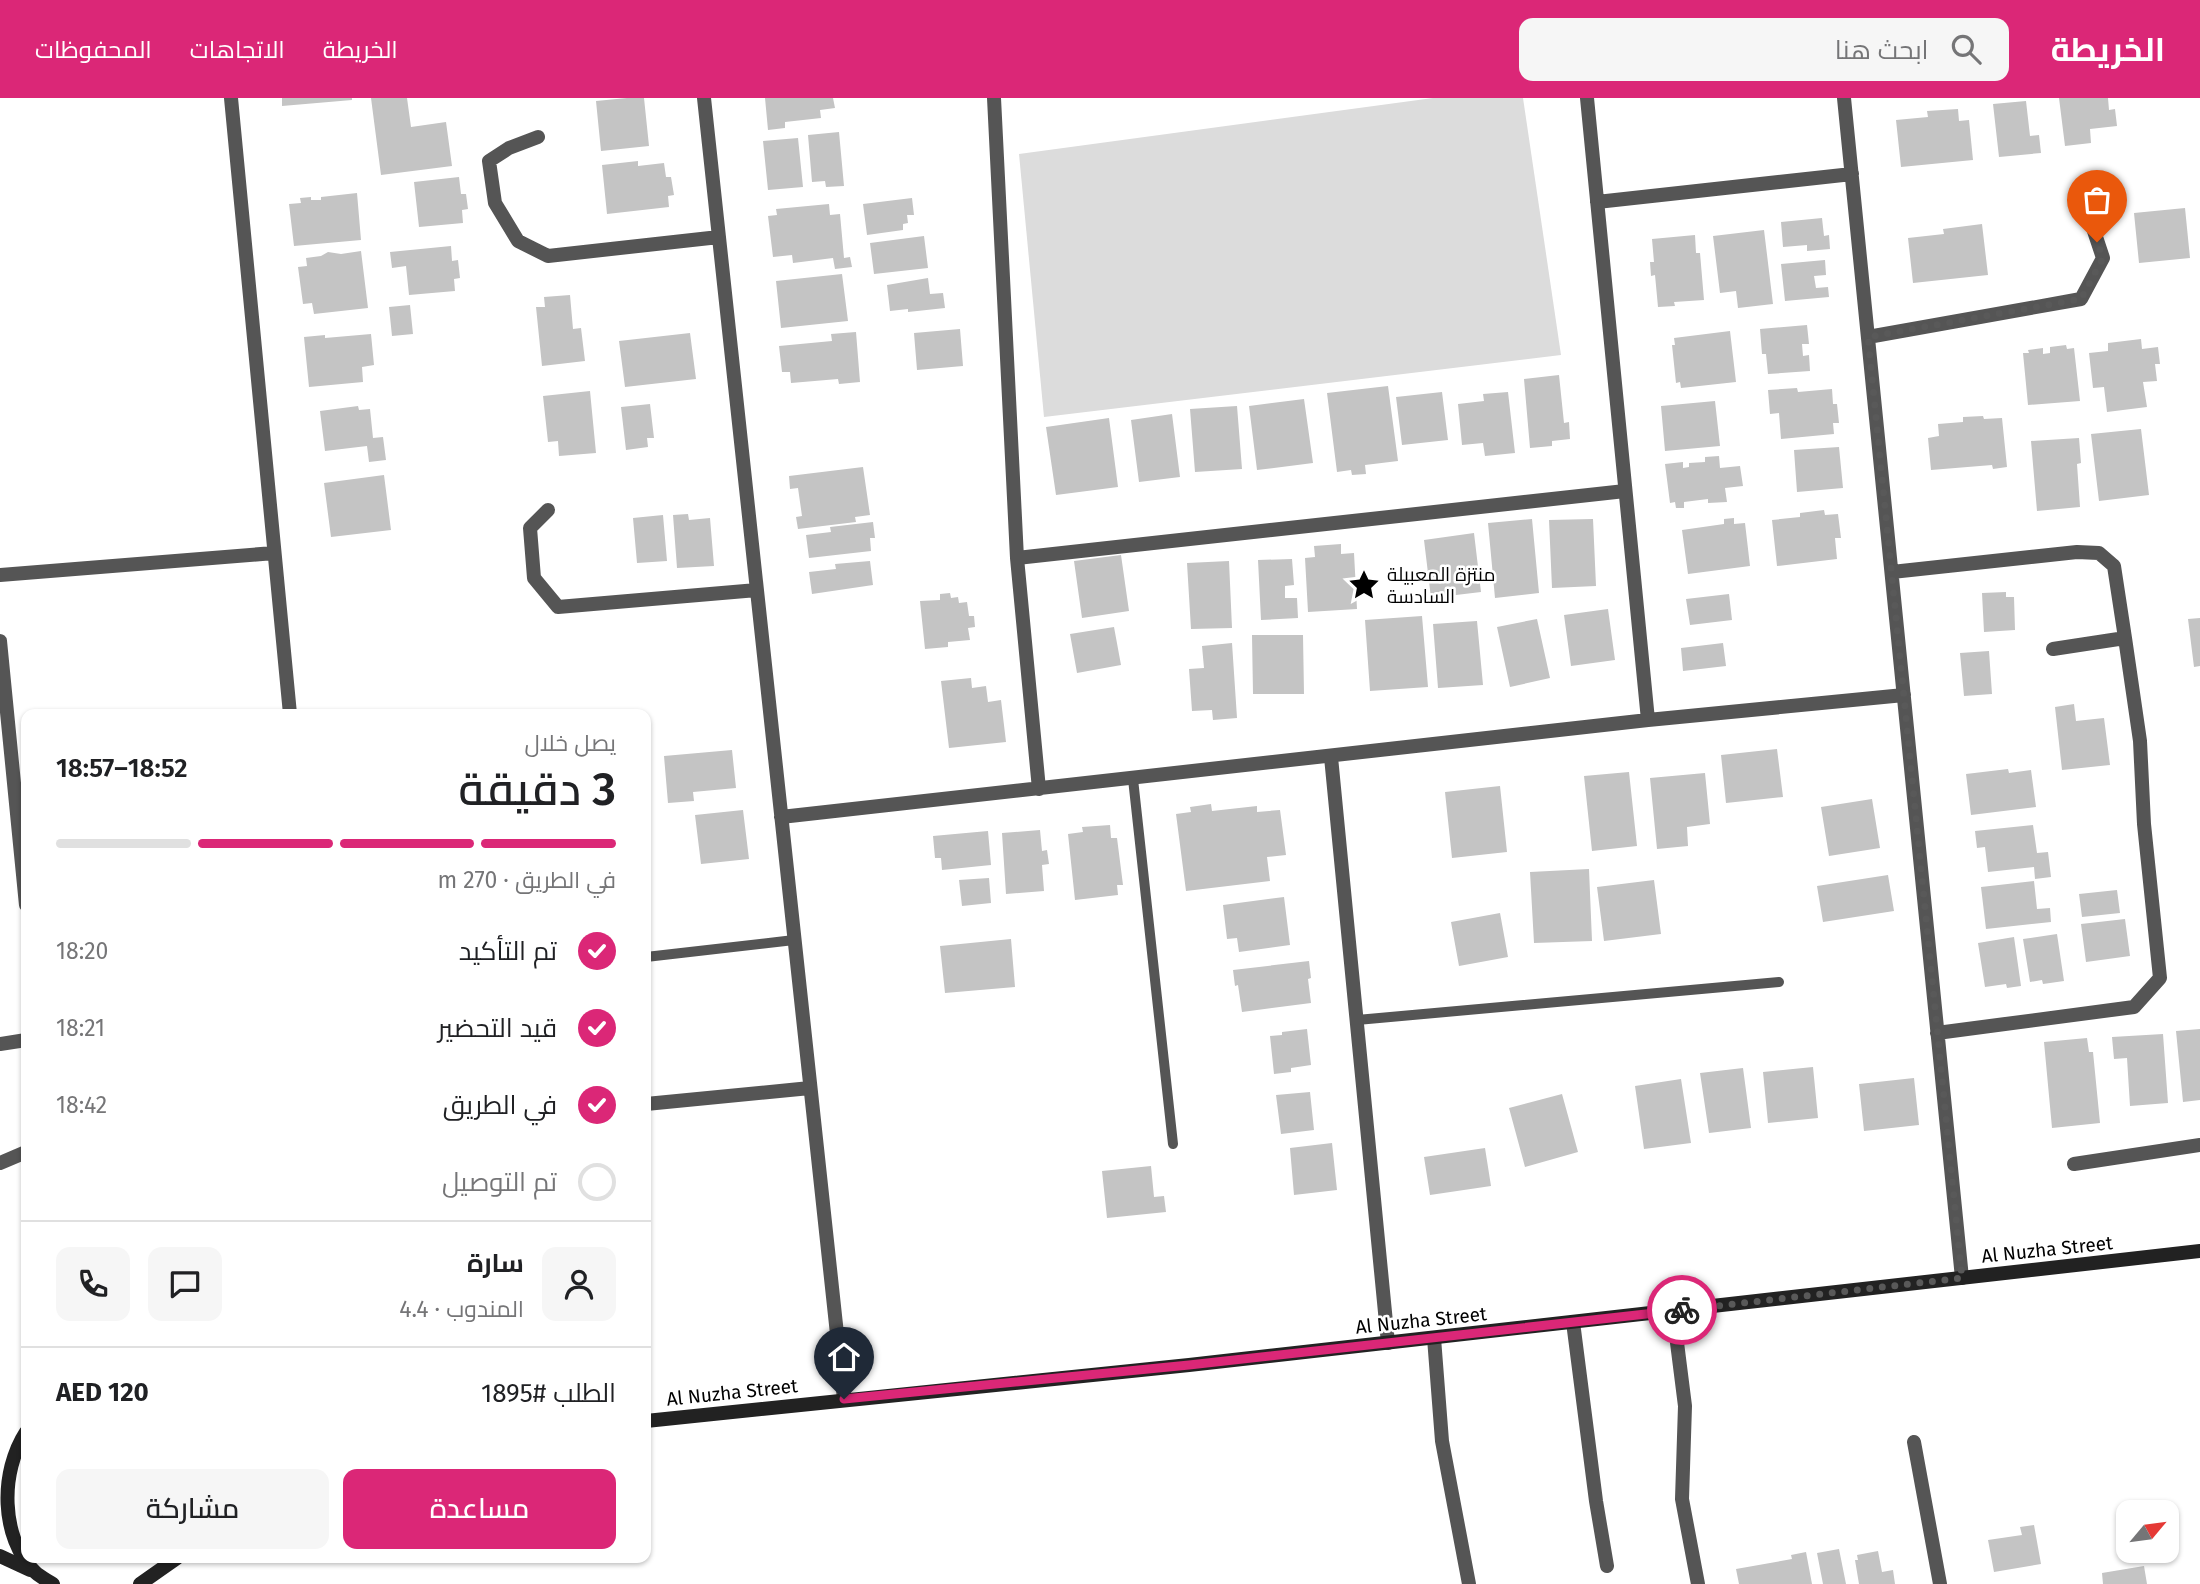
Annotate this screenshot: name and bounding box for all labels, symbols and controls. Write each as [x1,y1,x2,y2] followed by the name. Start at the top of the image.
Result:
[1519,18,2009,81] search box
[1947,30,1985,68] icon: search
[2051,30,2165,70] text: الخريطة
[1835,35,1929,66] text: ابحث هنا
[35,36,152,64] text: المحفوظات
[190,36,285,64] text: الاتجاهات
[323,36,398,64] text: الخريطة
[2067,170,2127,242] pin
[2078,181,2116,219] icon: bag
[1387,563,1495,608] place label: منتزة المعبيلة السادسة
[1347,568,1381,602] place icon: منتزة المعبيلة السادسة
[525,729,616,757] text: يصل خلال
[56,753,188,784] text: 18:52–18:57
[459,762,616,817] text: 3 دقيقة
[438,866,616,894] text: في الطريق · 270 m
[578,932,616,970] icon: check
[459,936,557,967] text: تم التأكيد
[56,937,108,965] text: 18:20
[578,1009,616,1047] icon: check
[438,1013,557,1044] text: قيد التحضير
[56,1014,105,1042] text: 18:21
[578,1086,616,1124] icon: check
[443,1090,557,1121] text: في الطريق
[56,1091,107,1119] text: 18:42
[442,1167,557,1198] text: تم التوصيل
[1980,1231,2114,1268] street label: Al Nuzha Street
[56,1247,130,1321] button: phone
[148,1247,222,1321] button: chat
[542,1247,616,1321] button: person
[467,1248,524,1279] text: سارة
[1647,1275,1717,1345] courier
[1663,1291,1701,1329] icon: bike
[399,1295,524,1323] text: المندوب · 4.4
[1354,1302,1488,1339] street label: Al Nuzha Street
[814,1327,874,1399] pin
[825,1338,863,1376] icon: home
[665,1374,799,1411] street label: Al Nuzha Street
[56,1377,149,1408] text: AED 120
[481,1378,616,1409] text: الطلب #1895
[56,1469,329,1549] button: مشاركة
[343,1469,616,1549] button: مساعدة
[2116,1500,2179,1563] north arrow
[2116,1500,2179,1563] map controls

